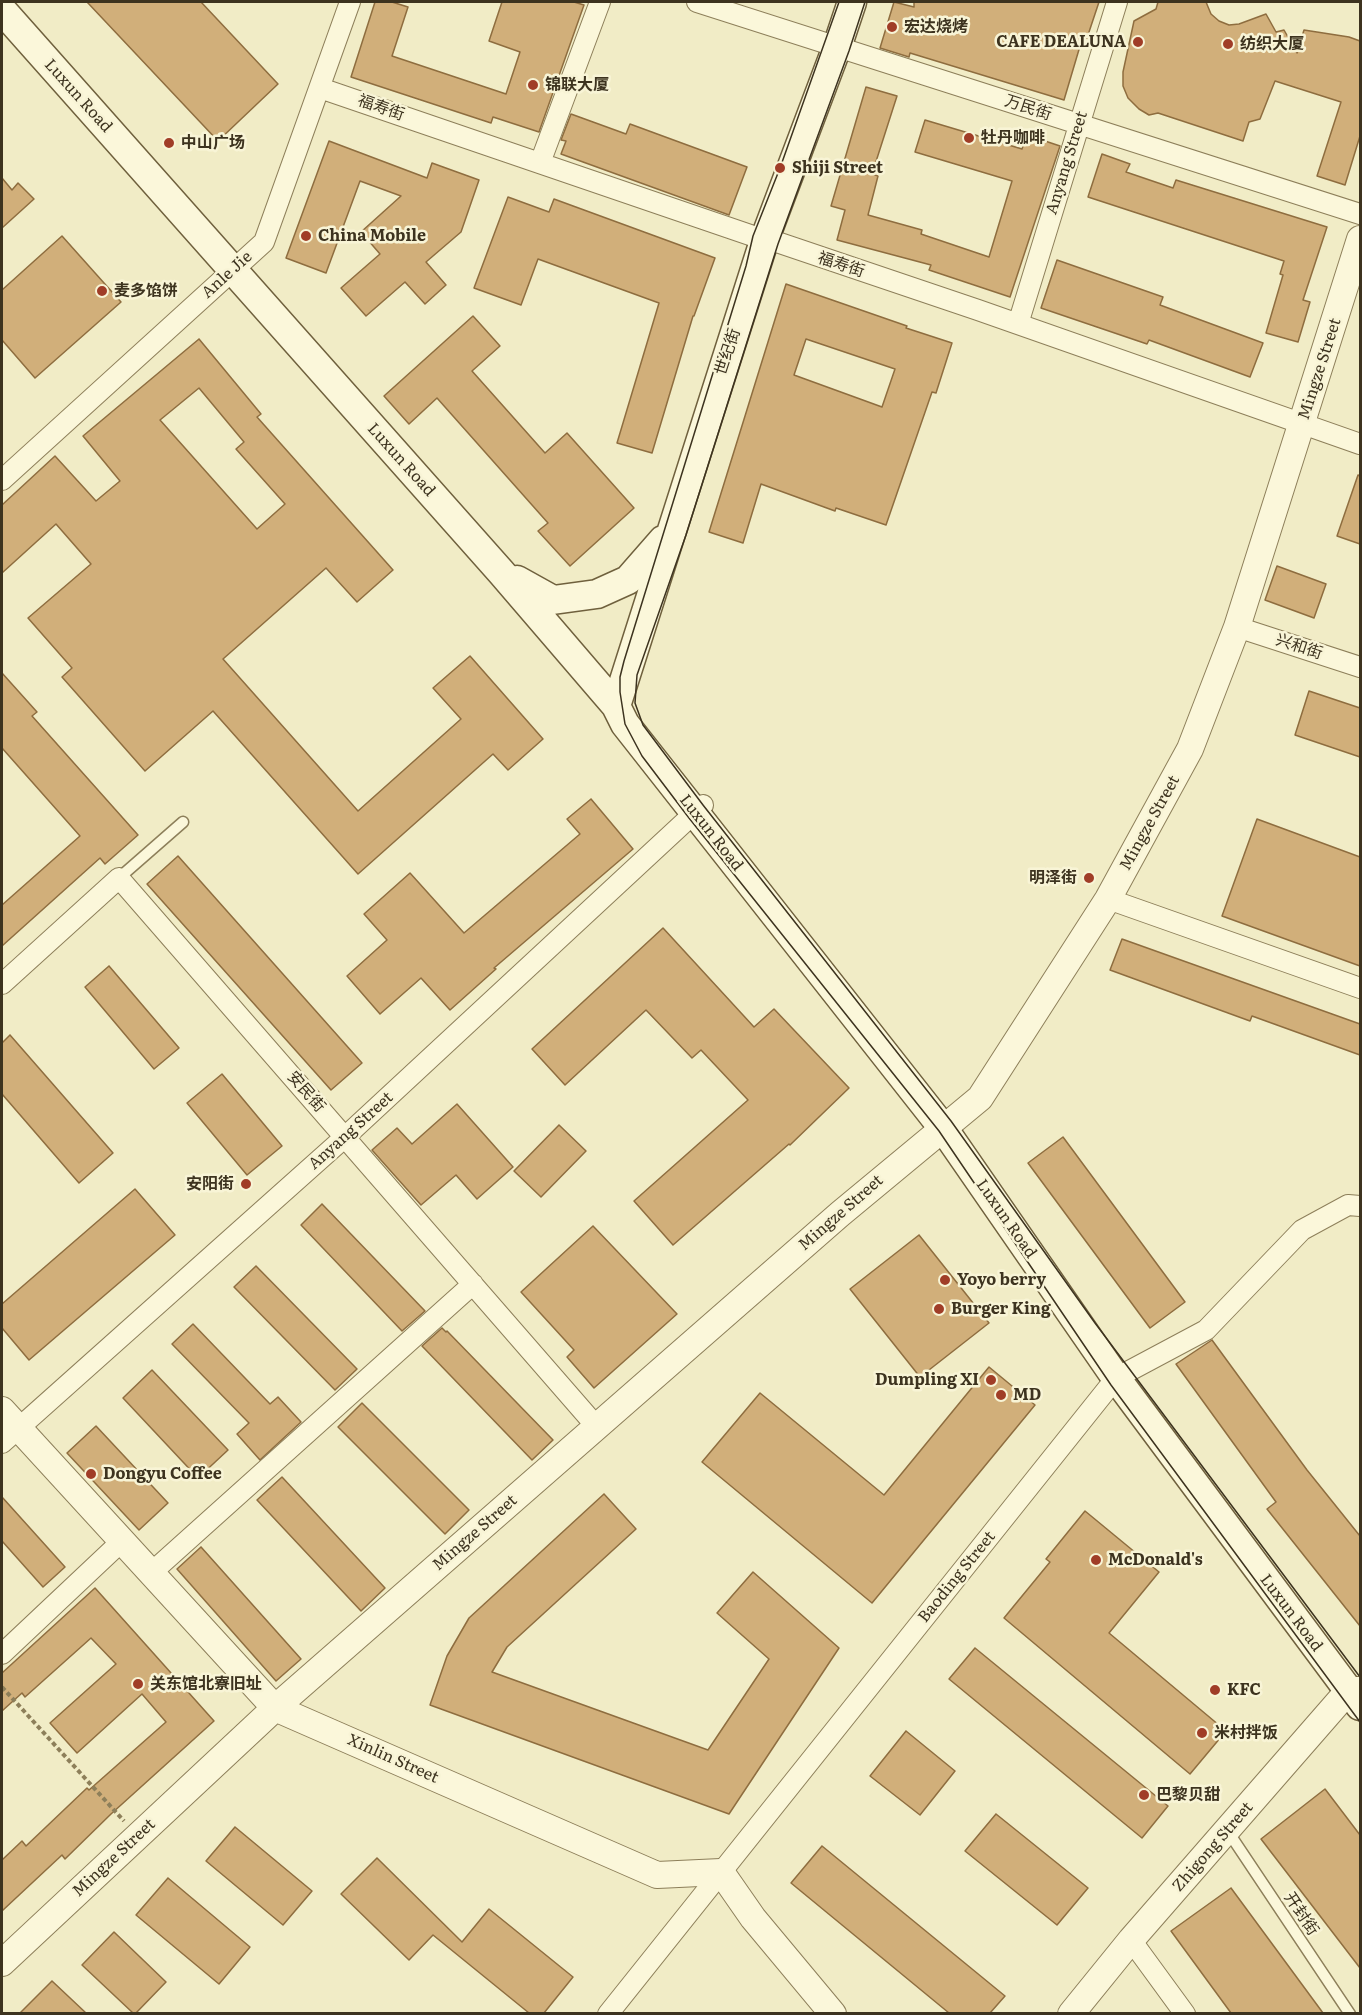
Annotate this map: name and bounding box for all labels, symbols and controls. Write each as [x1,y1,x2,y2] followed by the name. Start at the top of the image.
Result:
[904,17,968,37] place label: 宏达烧烤
[885,20,899,34] marker: 宏达烧烤
[996,32,1126,52] place label: CAFE DEALUNA
[1240,34,1304,54] place label: 纺织大厦
[1131,35,1145,49] marker: CAFE DEALUNA
[1221,37,1235,51] marker: 纺织大厦
[40,55,116,137] street label: Luxun Road
[545,75,609,95] place label: 锦联大厦
[526,78,540,92] marker: 锦联大厦
[355,91,407,125] street label: 福寿街
[1002,91,1054,125] street label: 万民街
[1042,109,1092,217] street label: Anyang Street
[981,128,1045,148] place label: 牡丹咖啡
[962,131,976,145] marker: 牡丹咖啡
[181,133,245,153] place label: 中山广场
[162,136,176,150] marker: 中山广场
[792,158,883,178] place label: Shiji Street
[773,161,787,175] marker: Shiji Street
[318,226,426,246] place label: China Mobile
[299,229,313,243] marker: China Mobile
[198,247,256,303] street label: Anle Jie
[815,248,867,282] street label: 福寿街
[114,281,178,301] place label: 麦多馅饼
[95,284,109,298] marker: 麦多馅饼
[1295,316,1345,422] street label: Mingze Street
[711,326,745,378] street label: 世纪街
[363,419,439,501] street label: Luxun Road
[1273,630,1325,664] street label: 兴和街
[1116,772,1184,874] street label: Mingze Street
[675,791,747,875] street label: Luxun Road
[1029,868,1077,888] place label: 明泽街
[1082,871,1096,885] marker: 明泽街
[283,1068,329,1116] street label: 安民街
[305,1088,397,1174] street label: Anyang Street
[795,1171,887,1255] street label: Mingze Street
[186,1174,234,1194] place label: 安阳街
[972,1176,1040,1262] street label: Luxun Road
[239,1177,253,1191] marker: 安阳街
[957,1270,1046,1290] place label: Yoyo berry
[938,1273,952,1287] marker: Yoyo berry
[951,1299,1051,1319] place label: Burger King
[932,1302,946,1316] marker: Burger King
[875,1370,979,1390] place label: Dumpling XI
[984,1373,998,1387] marker: Dumpling XI
[1013,1385,1041,1405] place label: MD
[994,1388,1008,1402] marker: MD
[103,1464,222,1484] place label: Dongyu Coffee
[84,1467,98,1481] marker: Dongyu Coffee
[429,1491,521,1575] street label: Mingze Street
[914,1527,1000,1627] street label: Baoding Street
[1108,1550,1203,1570] place label: McDonald's
[1089,1553,1103,1567] marker: McDonald's
[1256,1571,1326,1655] street label: Luxun Road
[150,1674,262,1694] place label: 关东馆北寮旧址
[131,1677,145,1691] marker: 关东馆北寮旧址
[1227,1680,1261,1700] place label: KFC
[1208,1683,1222,1697] marker: KFC
[1214,1723,1278,1743] place label: 米村拌饭
[1195,1726,1209,1740] marker: 米村拌饭
[345,1730,441,1788] street label: Xinlin Street
[1156,1785,1220,1805] place label: 巴黎贝甜
[1137,1788,1151,1802] marker: 巴黎贝甜
[1169,1798,1257,1896] street label: Zhigong Street
[69,1815,159,1901] street label: Mingze Street
[1280,1889,1322,1939] street label: 开封街

